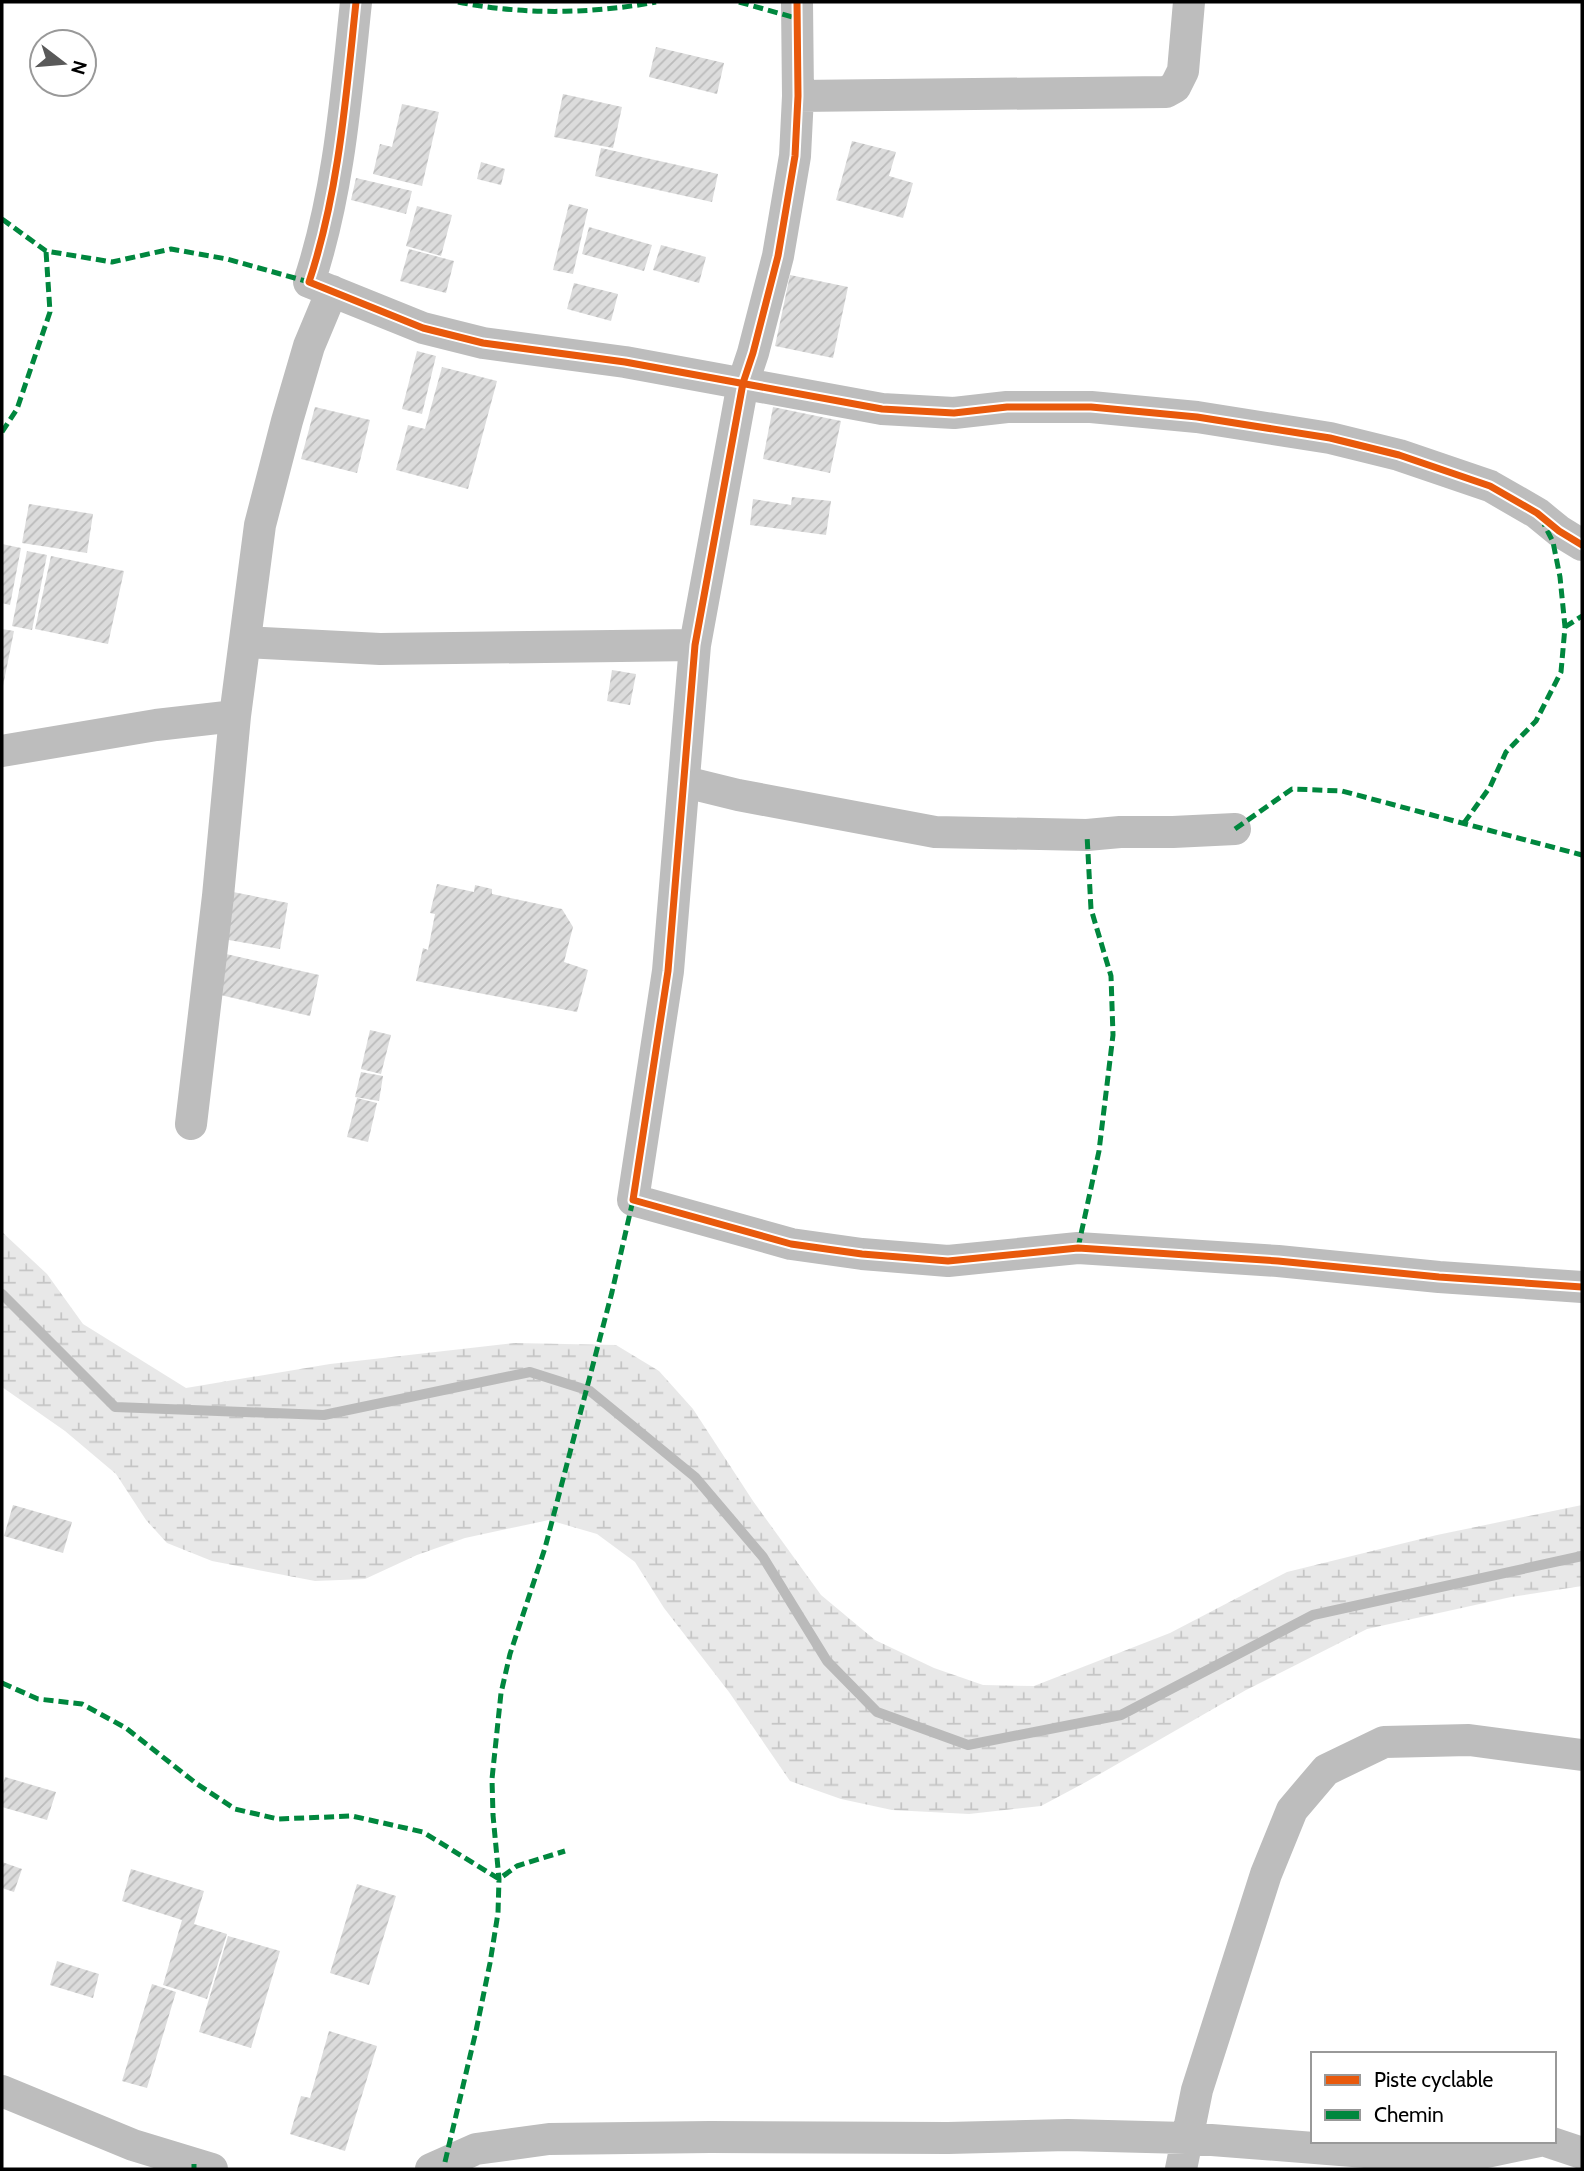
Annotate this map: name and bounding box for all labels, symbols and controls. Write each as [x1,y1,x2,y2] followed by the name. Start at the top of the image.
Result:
[28,28,98,98] north arrow
[66,58,92,77] text: N
[1311,2052,1556,2143] legend
[1374,2067,1494,2092] text: Piste cyclable
[1374,2102,1444,2127] text: Chemin

